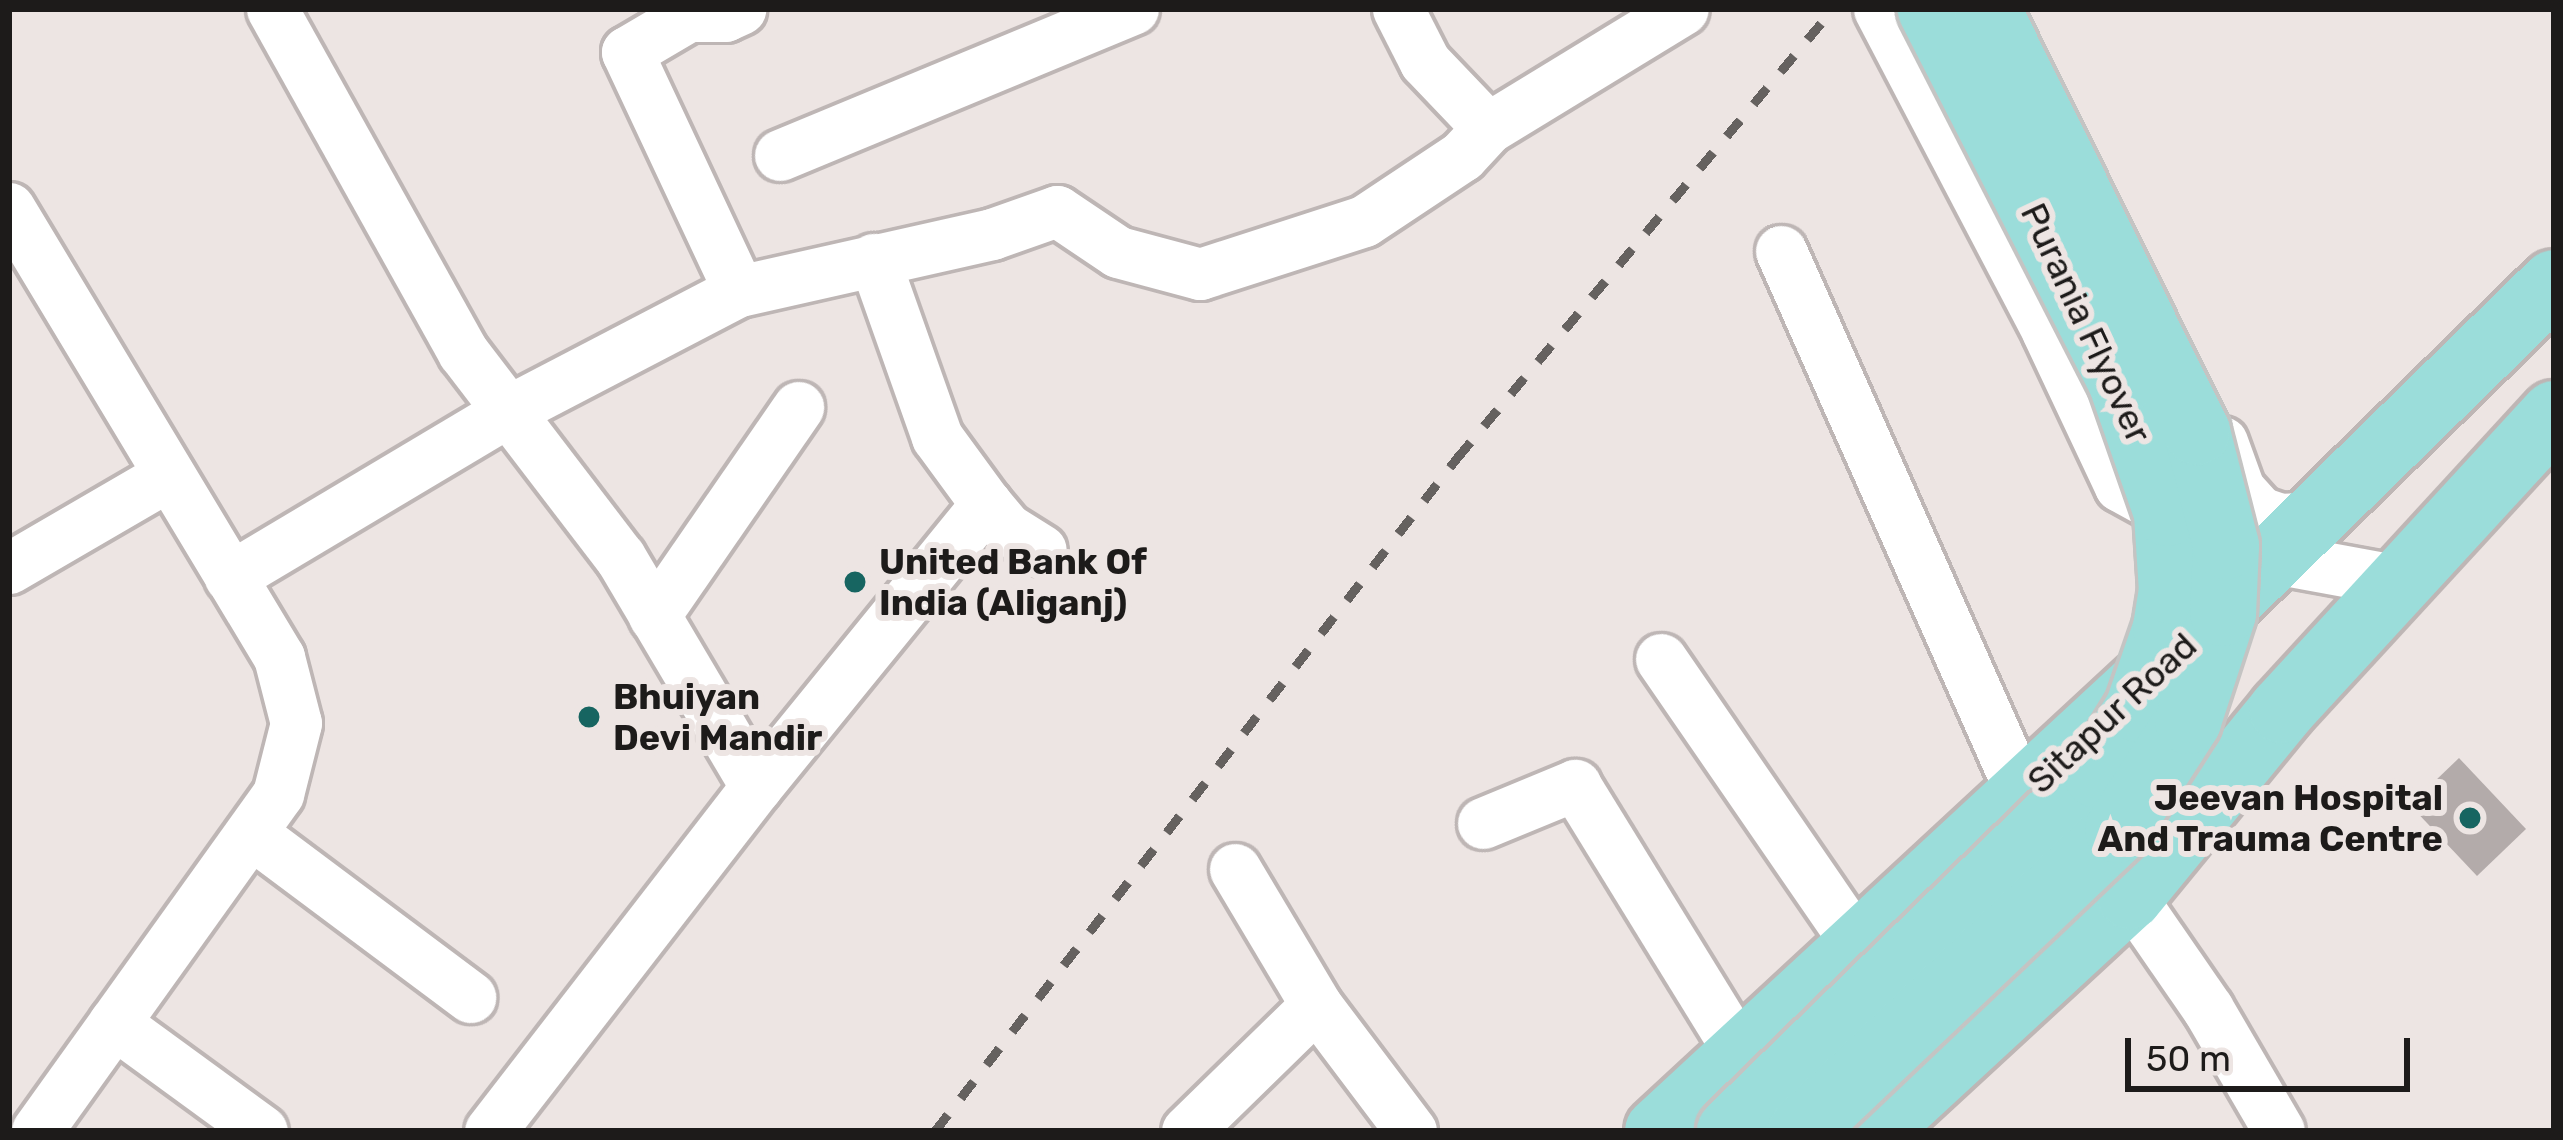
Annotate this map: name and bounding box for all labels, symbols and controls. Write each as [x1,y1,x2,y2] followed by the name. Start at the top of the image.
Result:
[2012,196,2160,450] street label: Purania Flyover
[879,539,1147,624] place label: United Bank Of India (Aliganj)
[842,569,868,595] marker: United Bank Of India (Aliganj)
[2018,624,2206,802] street label: Sitapur Road
[613,674,822,759] place label: Bhuiyan Devi Mandir
[576,704,602,730] marker: Bhuiyan Devi Mandir
[2097,775,2443,860] place label: Jeevan Hospital And Trauma Centre
[2454,802,2486,834] marker: Jeevan Hospital And Trauma Centre
[2131,1014,2416,1088] scale bar
[2146,1037,2231,1080] text: 50 m

